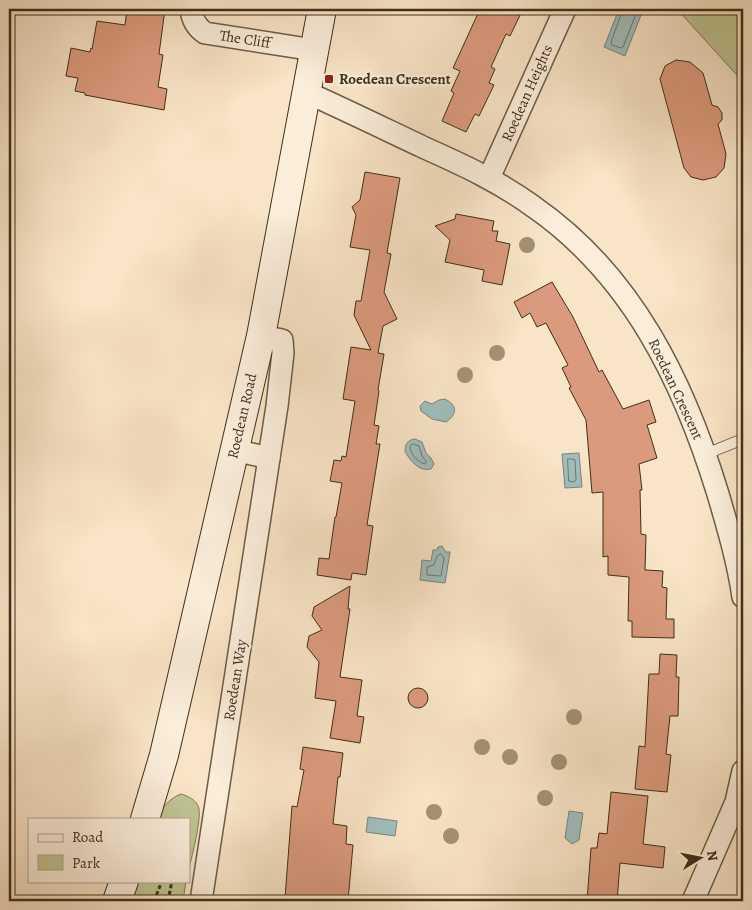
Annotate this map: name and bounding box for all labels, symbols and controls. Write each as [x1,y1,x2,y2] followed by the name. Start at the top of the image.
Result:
[218,25,274,53] street label: The Cliff
[497,41,557,145] street label: Roedean Heights
[339,69,451,89] place label: Roedean Crescent
[323,73,335,85] marker: Roedean Crescent
[644,335,708,443] street label: Roedean Crescent
[222,370,262,461] street label: Roedean Road
[219,638,251,722] street label: Roedean Way
[28,818,190,882] legend
[72,827,104,847] text: Road
[674,832,724,882] north arrow
[702,849,723,863] text: N
[72,853,101,873] text: Park

